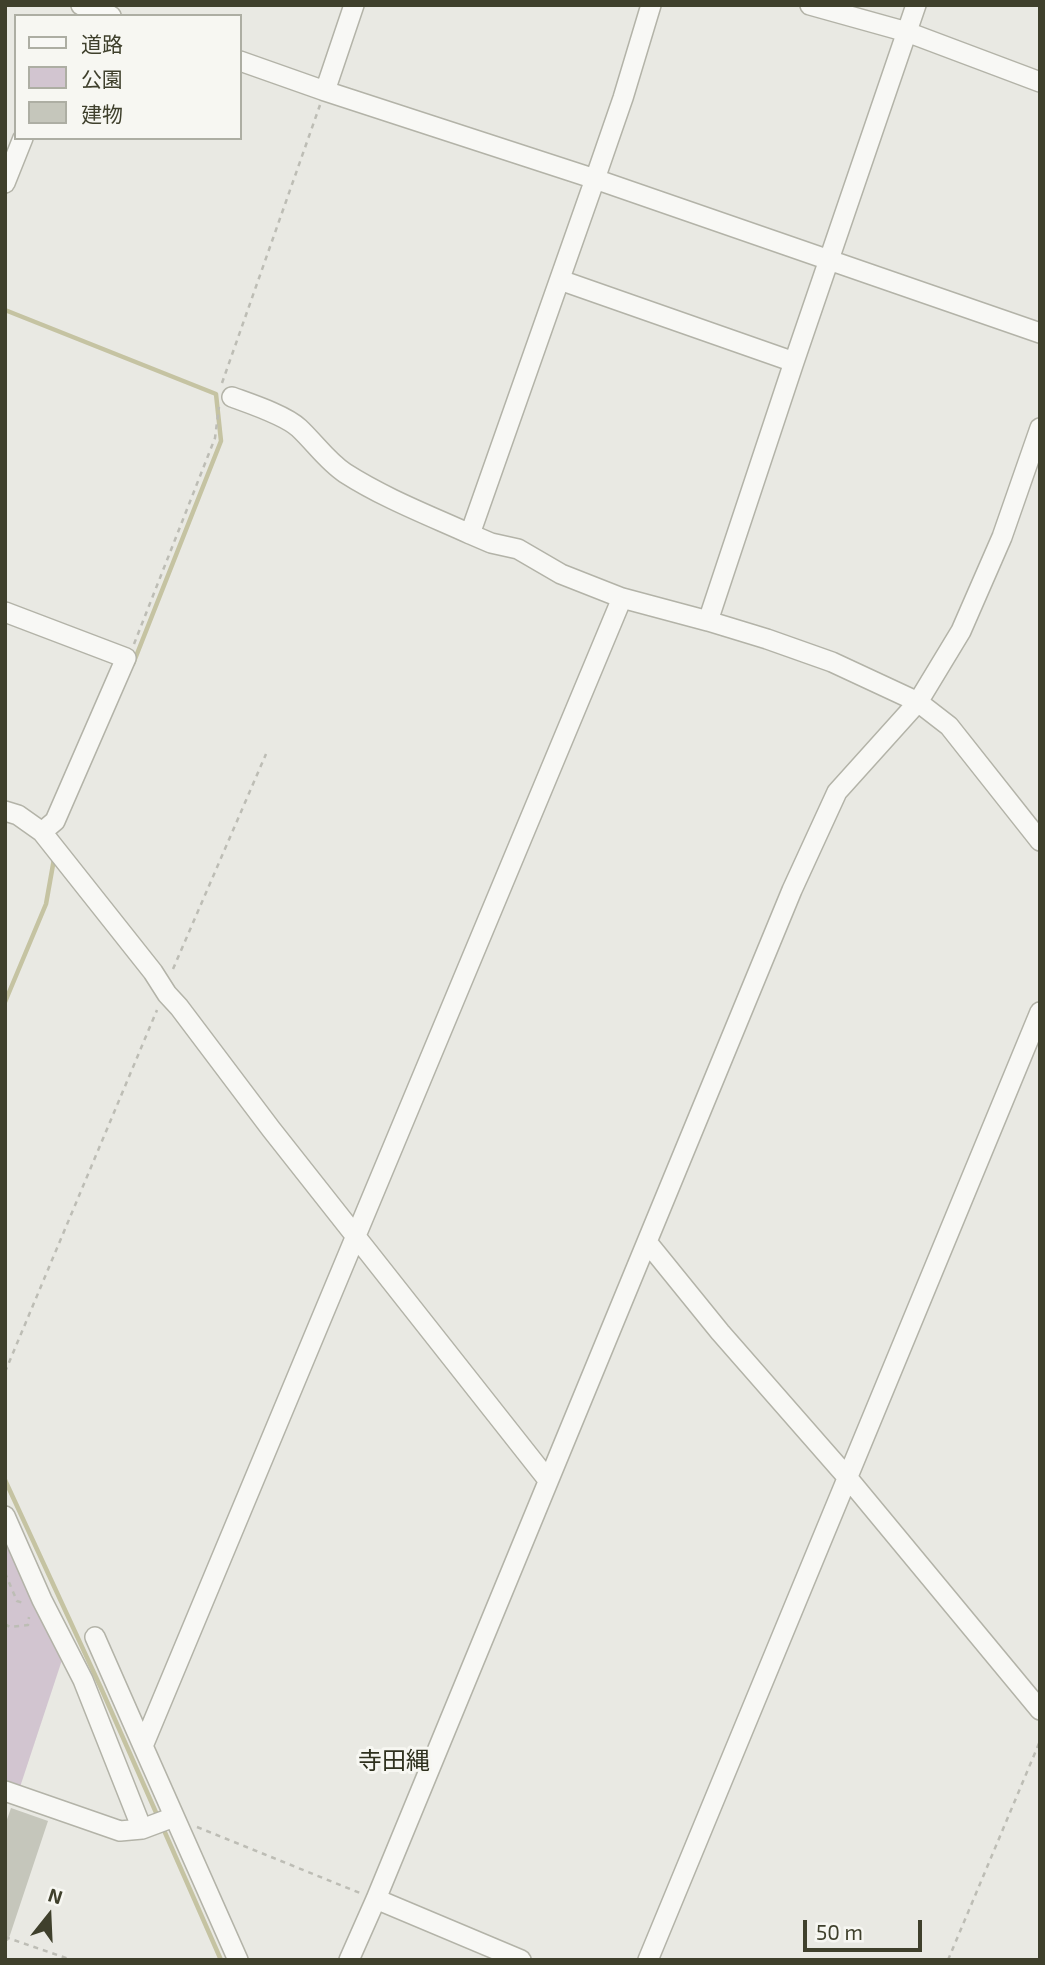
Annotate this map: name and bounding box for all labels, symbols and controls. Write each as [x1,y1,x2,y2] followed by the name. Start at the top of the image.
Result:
[14,14,242,140] legend
[81,31,123,56] text: 道路
[81,66,123,91] text: 公園
[81,101,123,126] text: 建物
[358,1747,430,1775] district label: 寺田縄
[14,1881,84,1951] north arrow
[46,1882,66,1909] text: N
[807,1906,926,1950] scale bar
[816,1919,863,1944] text: 50 m

